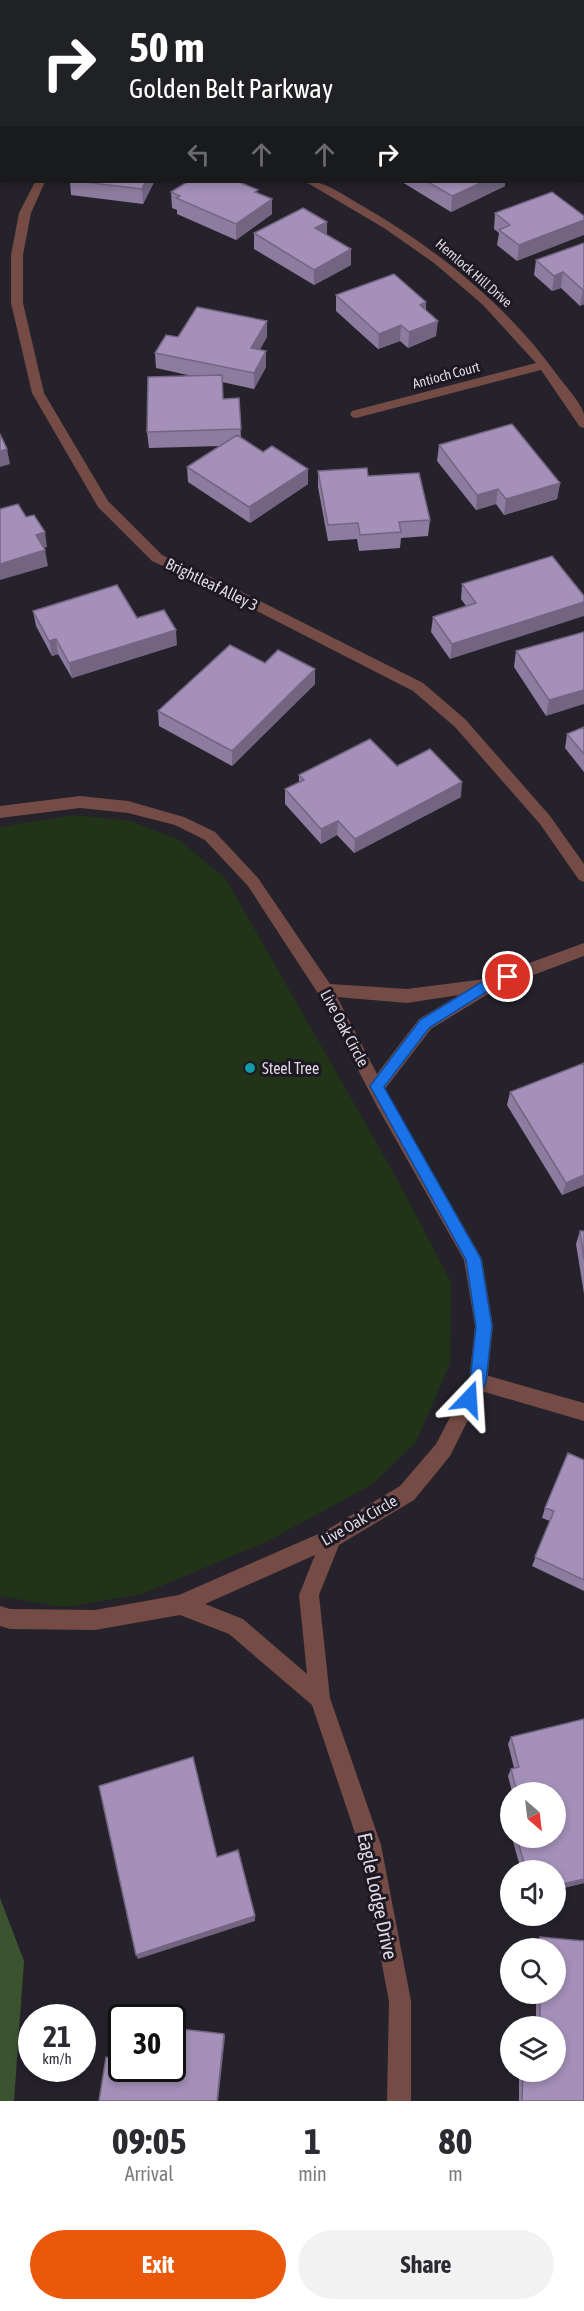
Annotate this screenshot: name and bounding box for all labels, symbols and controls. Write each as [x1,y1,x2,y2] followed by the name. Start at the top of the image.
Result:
[129,23,204,71] text: 50 m
[30,24,108,102] icon: right
[129,73,333,104] text: Golden Belt Parkway
[182,138,215,171] icon: left
[245,138,278,171] icon: ahead
[308,138,341,171] icon: ahead
[371,138,404,171] icon: right
[433,236,515,310] street label: Hemlock Hill Drive
[411,358,481,392] street label: Antioch Court
[163,554,261,615] street label: Brightleaf Alley 3
[482,951,533,1002] pin
[491,960,524,993] icon: arrive
[317,986,373,1070] street label: Live Oak Circle
[262,1059,319,1077] place label: Steel Tree
[243,1061,257,1075] marker: Steel Tree
[437,1367,501,1431] position arrow
[318,1491,400,1549] street label: Live Oak Circle
[500,1782,566,1848] north arrow
[500,1782,566,2082] map controls
[353,1831,403,1961] street label: Eagle Lodge Drive
[500,1860,566,1926] button: sound
[500,1938,566,2004] button: search
[108,2004,186,2082] speed limit sign: 30
[500,2016,566,2082] button: layers
[43,2019,71,2053] text: 21
[42,2050,72,2067] text: km/h
[112,2120,186,2162] text: 09:05
[304,2120,321,2162] text: 1
[438,2120,472,2162] text: 80
[125,2162,173,2185] text: Arrival
[298,2162,327,2185] text: min
[448,2162,463,2185] text: m
[30,2230,286,2299] button: Exit
[298,2230,554,2299] button: Share

